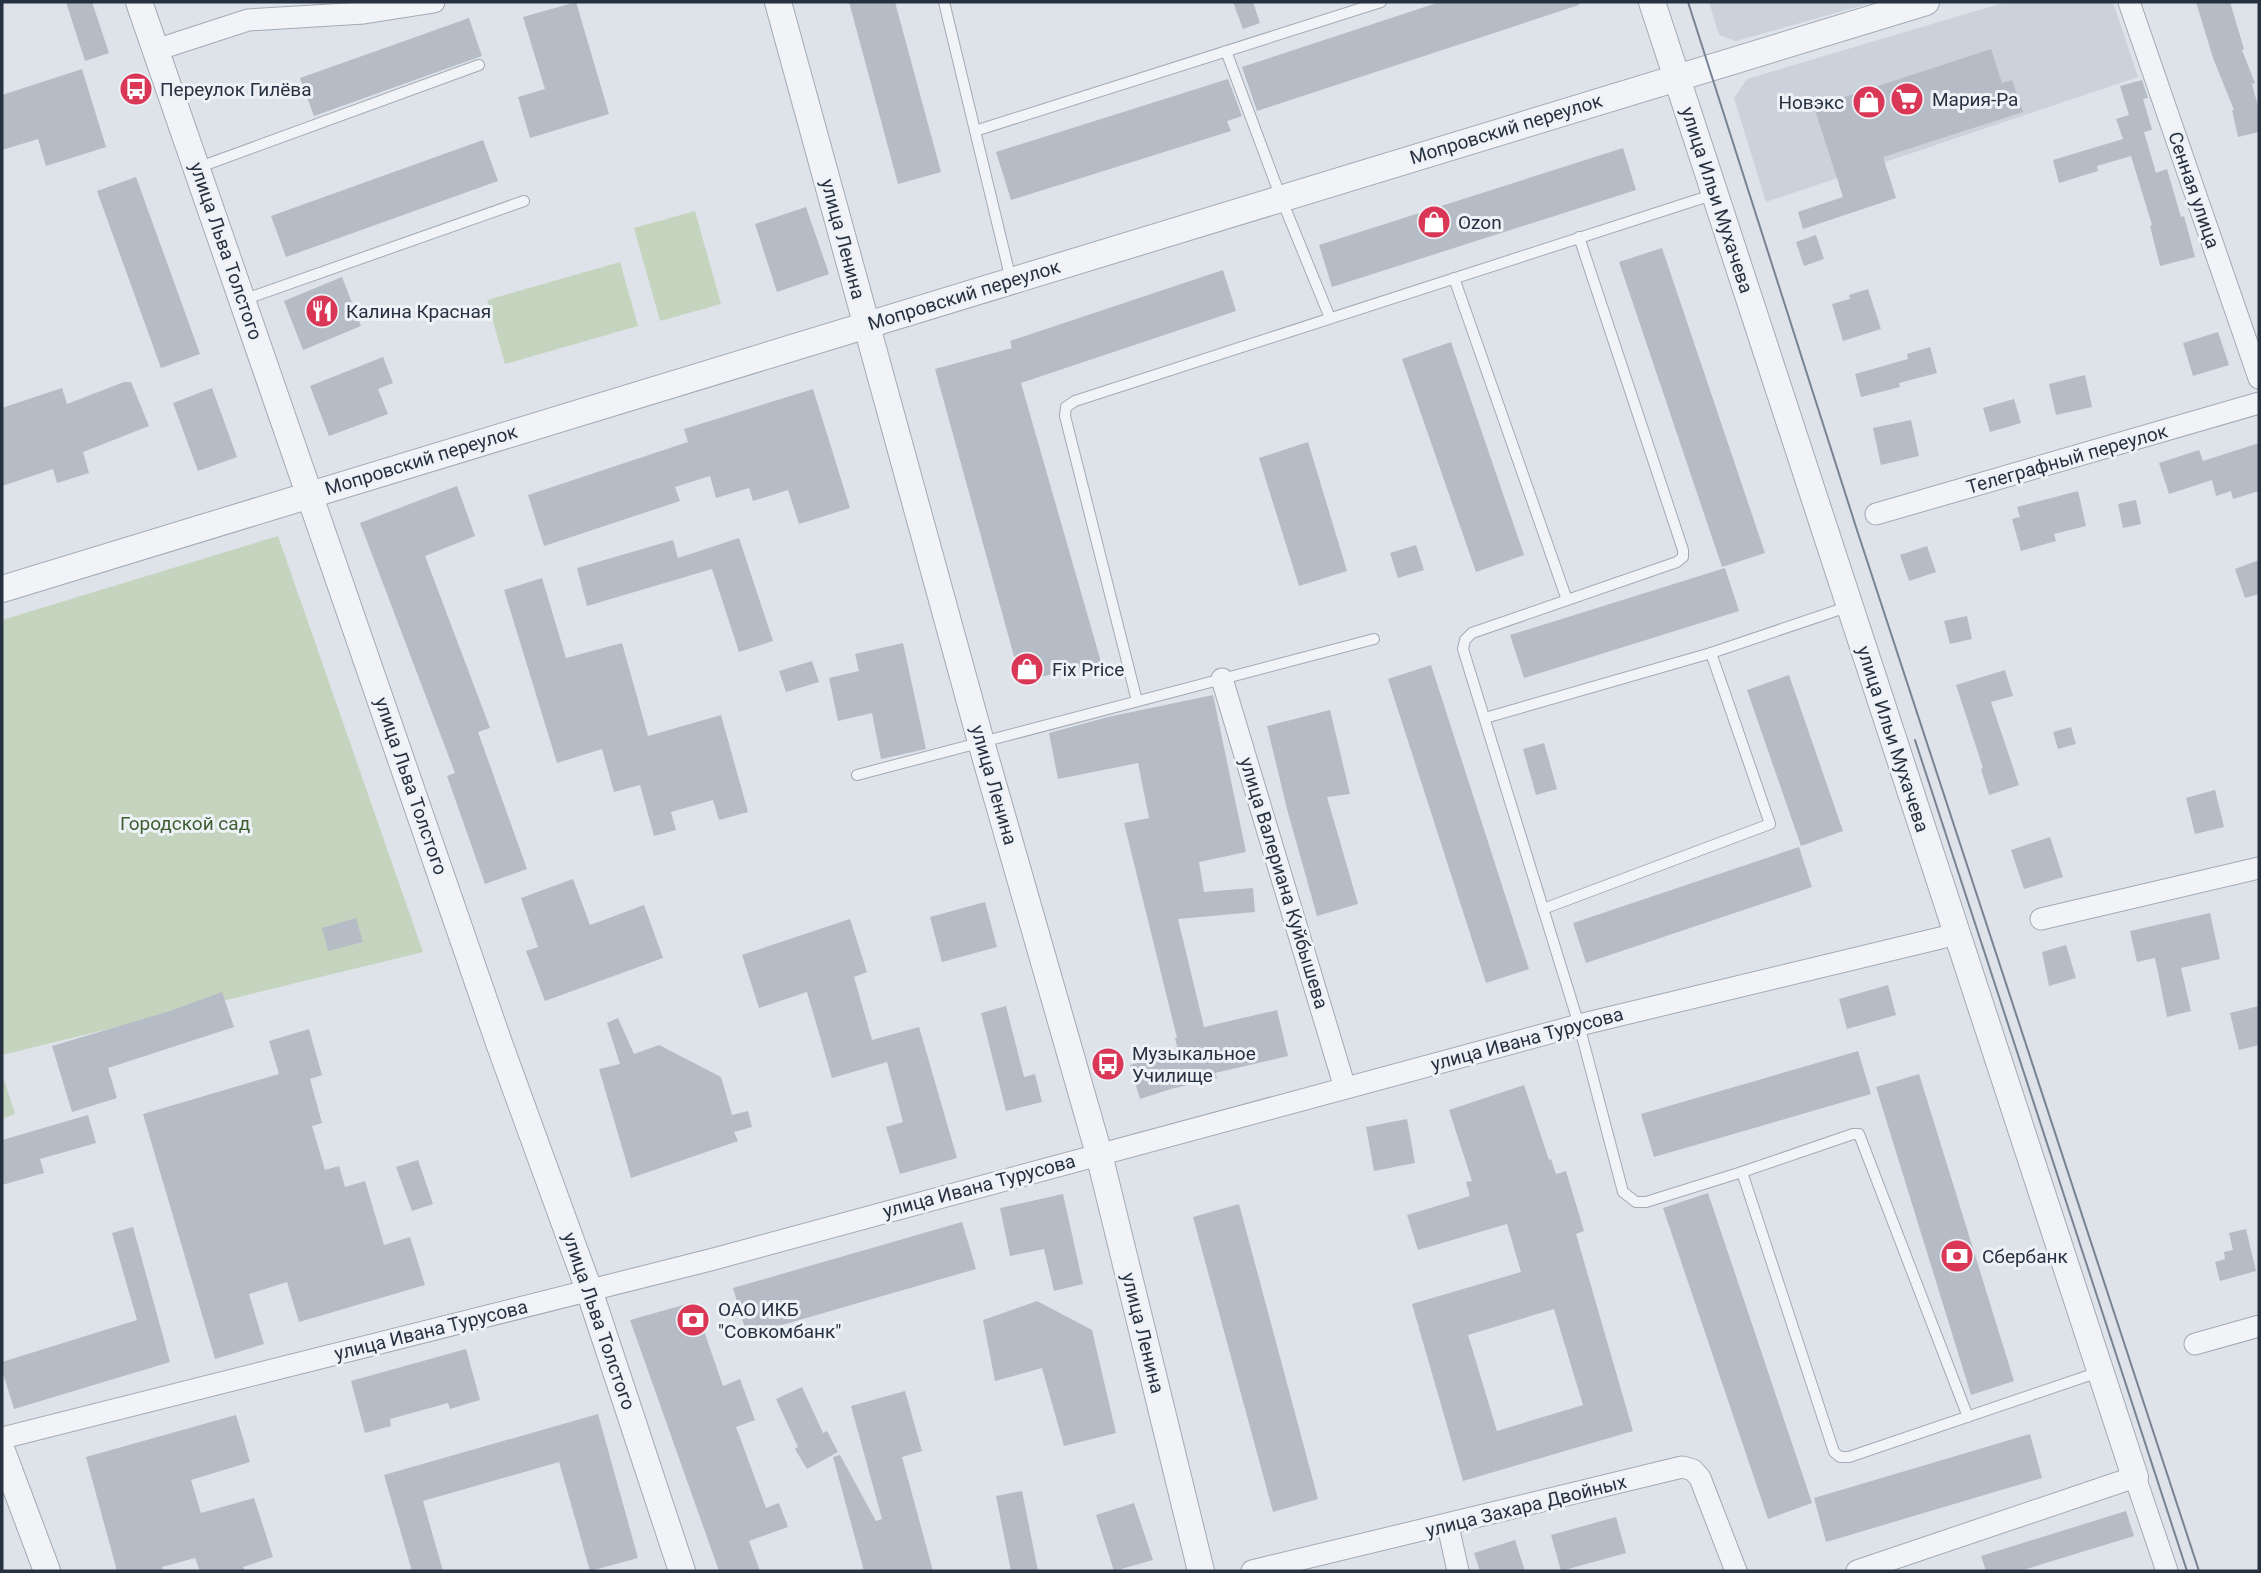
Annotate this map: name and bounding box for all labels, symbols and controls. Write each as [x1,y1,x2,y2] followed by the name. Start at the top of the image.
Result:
[117,70,155,108] bus stop icon: Переулок Гилёва
[160,78,312,101] place label: Переулок Гилёва
[1888,80,1926,118] supermarket icon: Мария-Ра
[1850,83,1888,121] shop icon: Новэкс
[1932,88,2018,111] place label: Мария-Ра
[1407,89,1606,169] street label: Мопровский переулок
[1778,91,1844,114] place label: Новэкс
[1676,104,1758,296] street label: улица Ильи Мухачева
[2163,129,2225,251] street label: Сенная улица
[185,159,267,343] street label: улица Льва Толстого
[816,176,870,302] street label: улица Ленина
[1415,203,1453,241] shop icon: Ozon
[1458,211,1502,234] place label: Ozon
[865,255,1064,335] street label: Мопровский переулок
[303,292,341,330] restaurant icon: Калина Красная
[346,300,491,323] place label: Калина Красная
[1964,419,2171,499] street label: Телеграфный переулок
[322,420,521,500] street label: Мопровский переулок
[1852,643,1934,835] street label: улица Ильи Мухачева
[1008,650,1046,688] shop icon: Fix Price
[1052,658,1124,681] place label: Fix Price
[370,694,452,878] street label: улица Льва Толстого
[966,722,1022,848] street label: улица Ленина
[1235,754,1333,1012] street label: улица Валериана Куйбышева
[120,812,250,835] park label: Городской сад
[1428,1002,1626,1076] street label: улица Ивана Турусова
[1132,1042,1256,1087] place label: Музыкальное Училище
[1089,1045,1127,1083] bus stop icon: Музыкальное Училище
[880,1149,1078,1223] street label: улица Ивана Турусова
[558,1229,640,1413] street label: улица Льва Толстого
[1938,1237,1976,1275] bank icon: Сбербанк
[1982,1245,2068,1268] place label: Сбербанк
[1117,1270,1169,1396] street label: улица Ленина
[332,1295,530,1365] street label: улица Ивана Турусова
[718,1298,841,1343] place label: ОАО ИКБ "Совкомбанк"
[674,1301,712,1339] bank icon: ОАО ИКБ "Совкомбанк"
[1423,1470,1629,1542] street label: улица Захара Двойных

